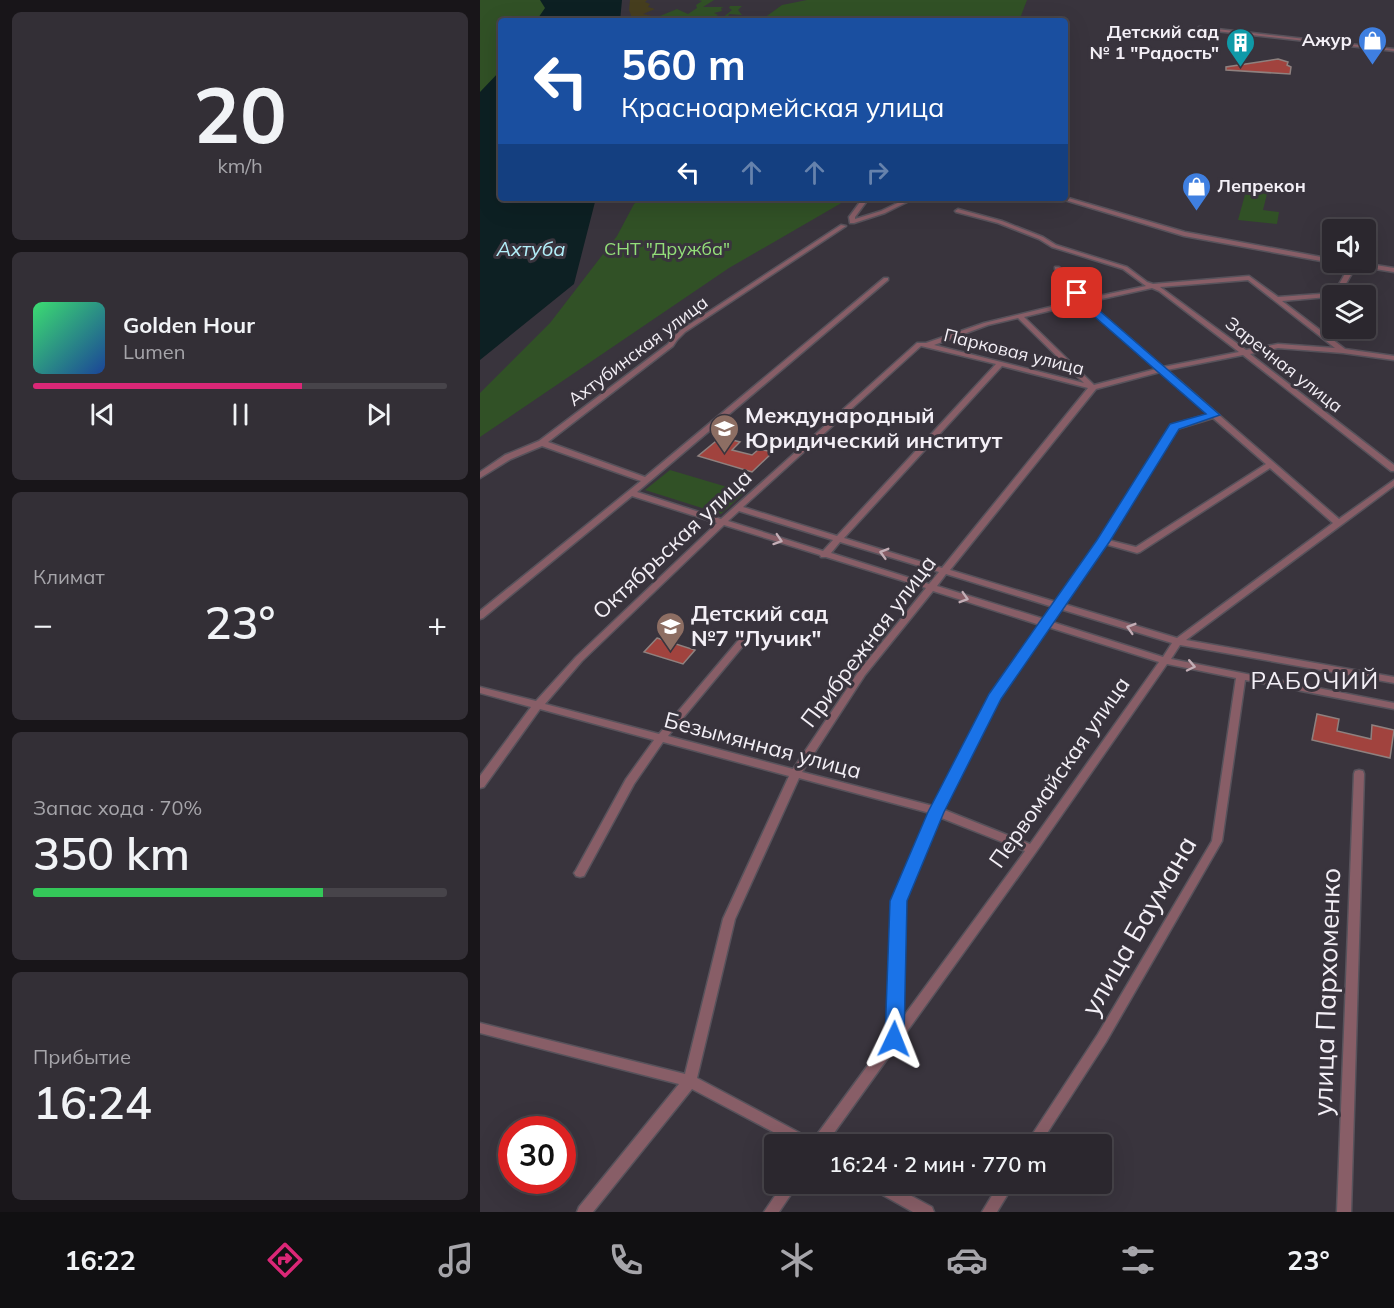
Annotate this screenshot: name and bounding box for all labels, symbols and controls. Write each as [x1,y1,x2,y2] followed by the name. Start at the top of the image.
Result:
[1090,20,1220,64] place label: Детский сад № 1 "Радость"
[1357,24,1389,66] shop icon: Ажур
[1224,26,1256,68] building icon: Детский сад № 1 "Радость"
[1302,28,1352,51] place label: Ажур
[621,38,746,91] text: 560 m
[522,42,600,120] icon: left
[193,65,287,163] text: 20
[621,90,944,124] text: Красноармейская улица
[217,153,263,178] text: km/h
[672,156,705,189] icon: left
[735,156,768,189] icon: ahead
[798,156,831,189] icon: ahead
[861,156,894,189] icon: right
[1180,170,1212,212] shop icon: Лепрекон
[1217,174,1306,197] place label: Лепрекон
[1322,219,1376,339] map controls
[1322,219,1376,273] button: sound
[496,236,566,261] water label: Ахтуба
[604,237,730,260] park label: СНТ "Дружба"
[1051,267,1102,318] pin
[1060,276,1093,309] icon: arrive
[1322,285,1376,339] button: layers
[563,290,712,411] street label: Ахтубинская улица
[123,311,255,339] text: Golden Hour
[1221,312,1348,418] street label: Заречная улица
[942,323,1087,380] street label: Парковая улица
[123,339,185,364] text: Lumen
[86,398,119,431] icon: previous
[224,398,257,431] icon: pause
[362,398,395,431] icon: next
[745,401,1003,454] place label: Международный Юридический институт
[708,412,740,454] school or university icon: Международный Юридический институт
[587,463,757,625] street label: Октябрьская улица
[772,533,783,545] one-way arrow
[879,548,890,560] one-way arrow
[794,549,942,733] street label: Прибрежная улица
[33,564,105,589] text: Климат
[958,591,969,603] one-way arrow
[205,594,275,650] text: 23°
[691,599,828,652] place label: Детский сад №7 "Лучик"
[33,603,53,644] text: −
[427,603,447,644] text: +
[654,610,686,652] school or university icon: Детский сад №7 "Лучик"
[1126,623,1137,635] one-way arrow
[1186,659,1196,672] one-way arrow
[1250,665,1380,695] district label: РАБОЧИЙ
[982,671,1136,873] street label: Первомайская улица
[661,705,865,785] street label: Безымянная улица
[33,795,202,820] text: Запас хода · 70%
[33,825,190,881] text: 350 km
[1073,829,1203,1022] street label: улица Баумана
[1305,867,1347,1117] street label: улица Пархоменко
[862,1007,926,1071] position arrow
[33,1044,131,1069] text: Прибытие
[33,1074,152,1130] text: 16:24
[498,1116,576,1194] speed limit sign: 30
[829,1150,1047,1178] text: 16:24 · 2 мин · 770 m
[264,1239,306,1281] icon: directions
[435,1239,477,1281] icon: music
[605,1239,647,1281] icon: phone
[776,1239,818,1281] icon: climate
[946,1239,988,1281] icon: car
[1117,1239,1159,1281] icon: filters
[64,1243,136,1277] text: 16:22
[1287,1243,1330,1277] text: 23°

